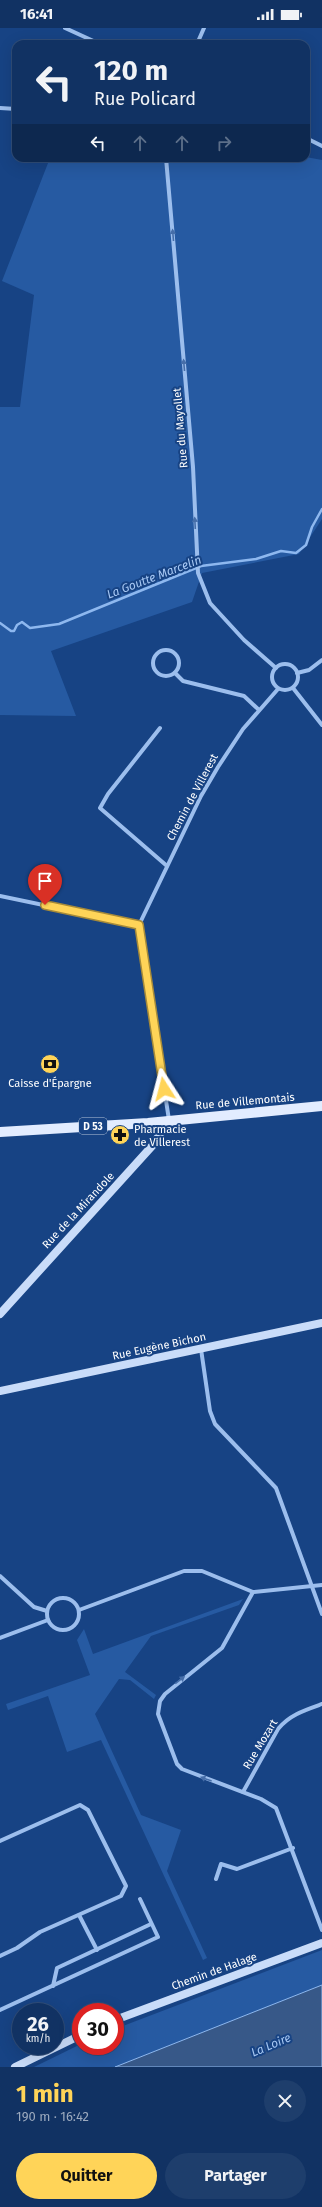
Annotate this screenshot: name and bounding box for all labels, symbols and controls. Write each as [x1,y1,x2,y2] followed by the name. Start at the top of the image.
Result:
[20,5,53,23] text: 16:41
[94,54,168,87] text: 120 m
[28,56,80,108] icon: left
[94,88,196,110] text: Rue Policard
[87,132,109,154] icon: left
[129,132,151,154] icon: ahead
[171,132,193,154] icon: ahead
[213,132,235,154] icon: right
[169,229,176,241] one-way arrow
[180,359,187,371] one-way arrow
[171,387,190,469] street label: Rue du Mayollet
[192,516,198,529] one-way arrow
[105,553,203,601] water label: La Goutte Marcelin
[164,752,221,843] street label: Chemin de Villerest
[28,864,62,905] pin
[34,870,56,892] icon: arrive
[39,1053,61,1075] bank icon: Caisse d'Épargne
[143,1068,185,1110] position arrow
[8,1076,92,1090] place label: Caisse d'Épargne
[195,1091,295,1112] street label: Rue de Villemontais
[79,1118,107,1134] road number: D 53
[134,1123,190,1149] place label: Pharmacie de Villerest
[109,1124,131,1146] pharmacy icon: Pharmacie de Villerest
[40,1169,117,1251] street label: Rue de la Mirandole
[111,1330,207,1363] street label: Rue Eugène Bichon
[175,1676,186,1684] one-way arrow
[241,1717,280,1771] street label: Rue Mozart
[200,1776,212,1782] one-way arrow
[170,1950,259,1993] street label: Chemin de Halage
[72,2003,124,2055] speed limit sign: 30
[27,2012,49,2036] text: 26
[249,2030,293,2060] water label: La Loire
[26,2033,50,2045] text: km/h
[16,2080,74,2108] text: 1 min
[264,2080,306,2122] button: close
[16,2109,89,2124] text: 190 m · 16:42
[16,2153,157,2199] button: Quitter
[165,2153,306,2199] button: Partager

